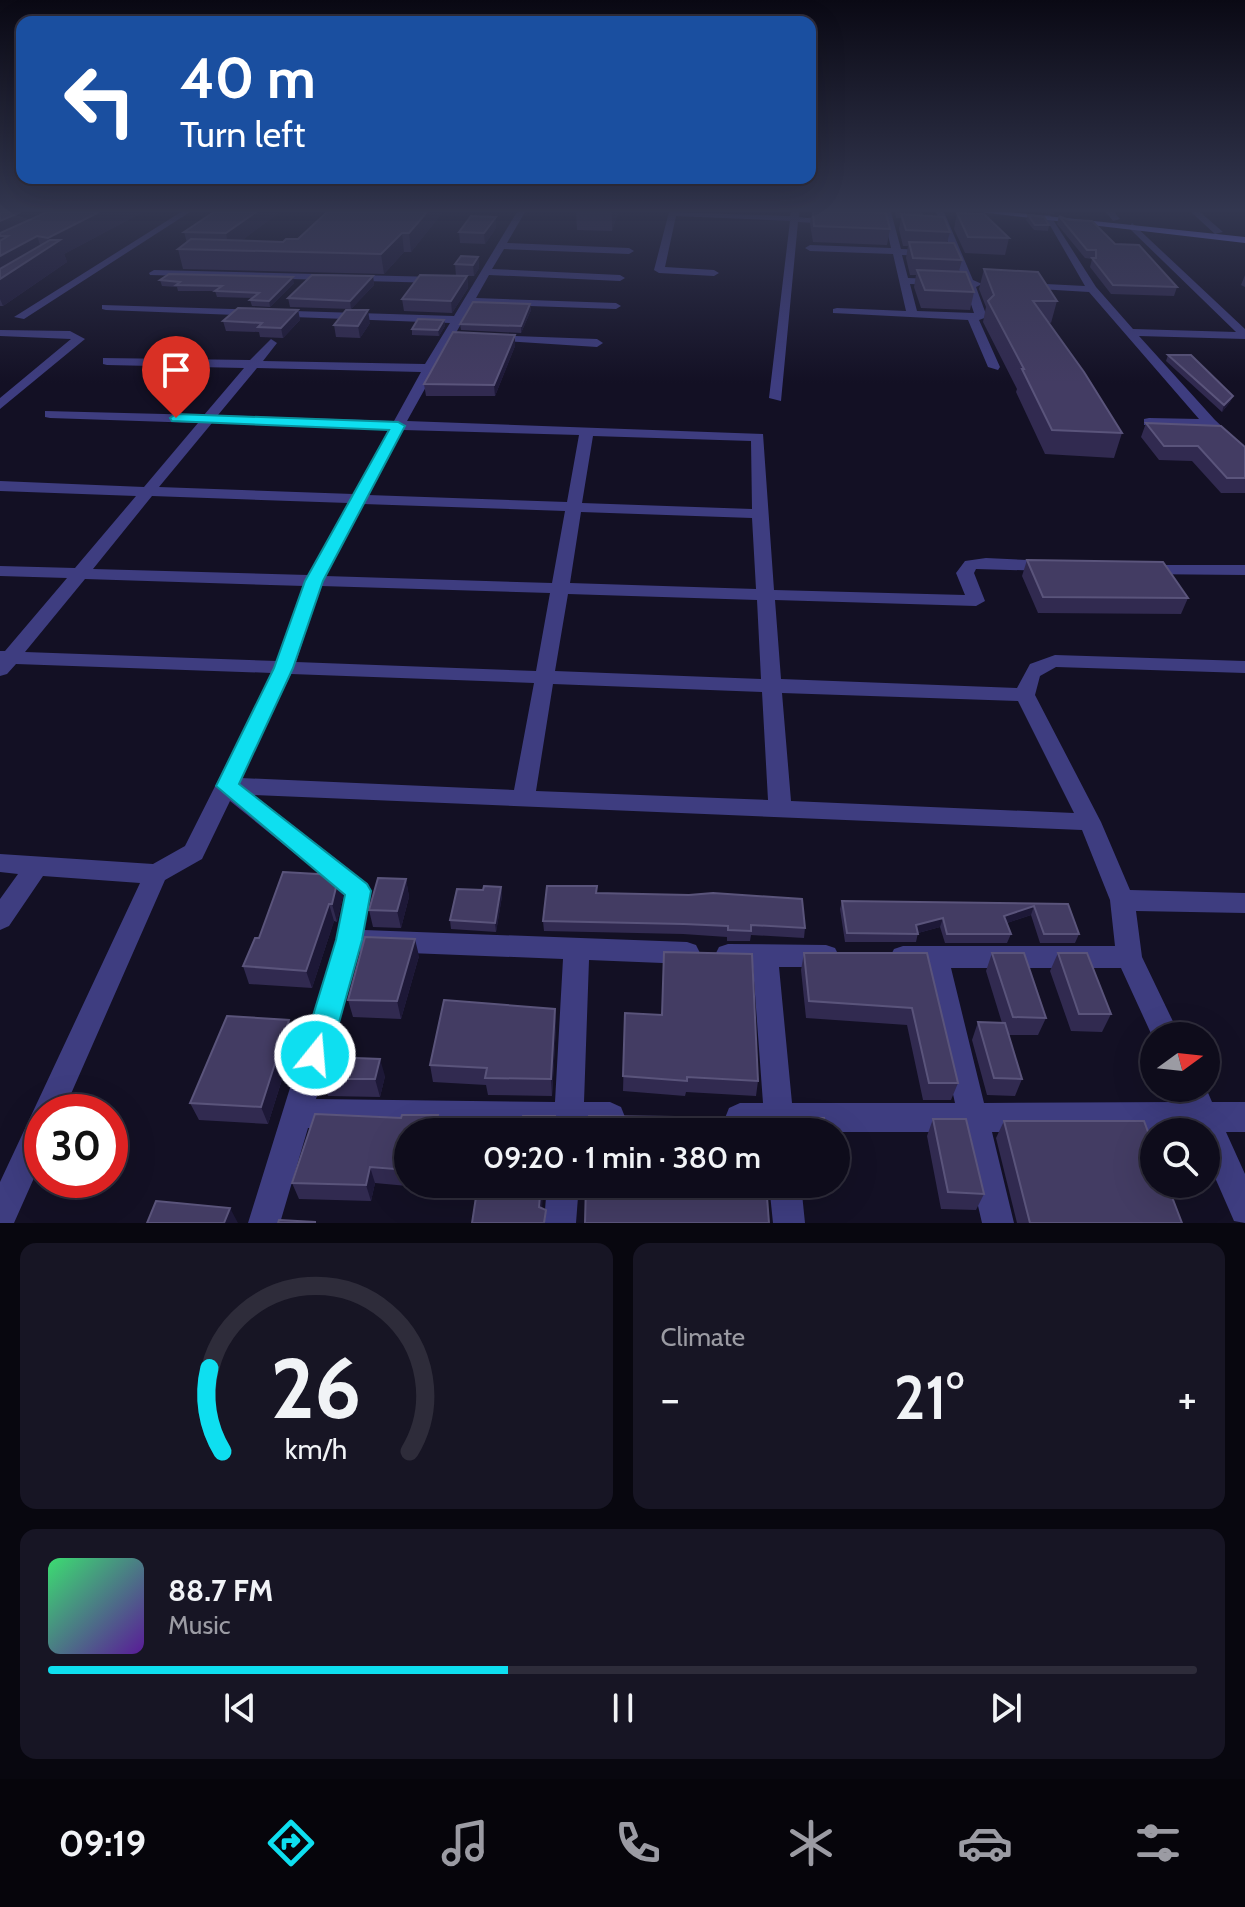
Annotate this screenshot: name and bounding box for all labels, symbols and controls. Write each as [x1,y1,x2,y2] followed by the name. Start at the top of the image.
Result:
[180,44,316,112] text: 40 m
[48,48,152,152] icon: left
[180,112,305,156] text: Turn left
[142,336,210,418] pin
[154,348,198,392] icon: arrive
[273,1013,357,1097] position arrow
[1140,1022,1220,1102] north arrow
[1140,1022,1220,1198] map controls
[24,1094,128,1198] speed limit sign: 30
[1140,1118,1220,1198] button: search
[483,1139,761,1176] text: 09:20 · 1 min · 380 m
[661,1321,745,1353] text: Climate
[271,1338,362,1439] text: 26
[894,1361,964,1434] text: 21°
[661,1372,680,1425] text: −
[1178,1372,1197,1425] text: +
[285,1431,348,1466] text: km/h
[168,1572,273,1609] text: 88.7 FM
[168,1609,231,1641] text: Music
[218,1686,262,1730] icon: previous
[601,1686,645,1730] icon: pause
[984,1686,1028,1730] icon: next
[263,1815,319,1871] icon: directions
[437,1815,493,1871] icon: music
[610,1815,666,1871] icon: phone
[783,1815,839,1871] icon: climate
[957,1815,1013,1871] icon: car
[1130,1815,1186,1871] icon: filters
[59,1821,146,1865] text: 09:19

